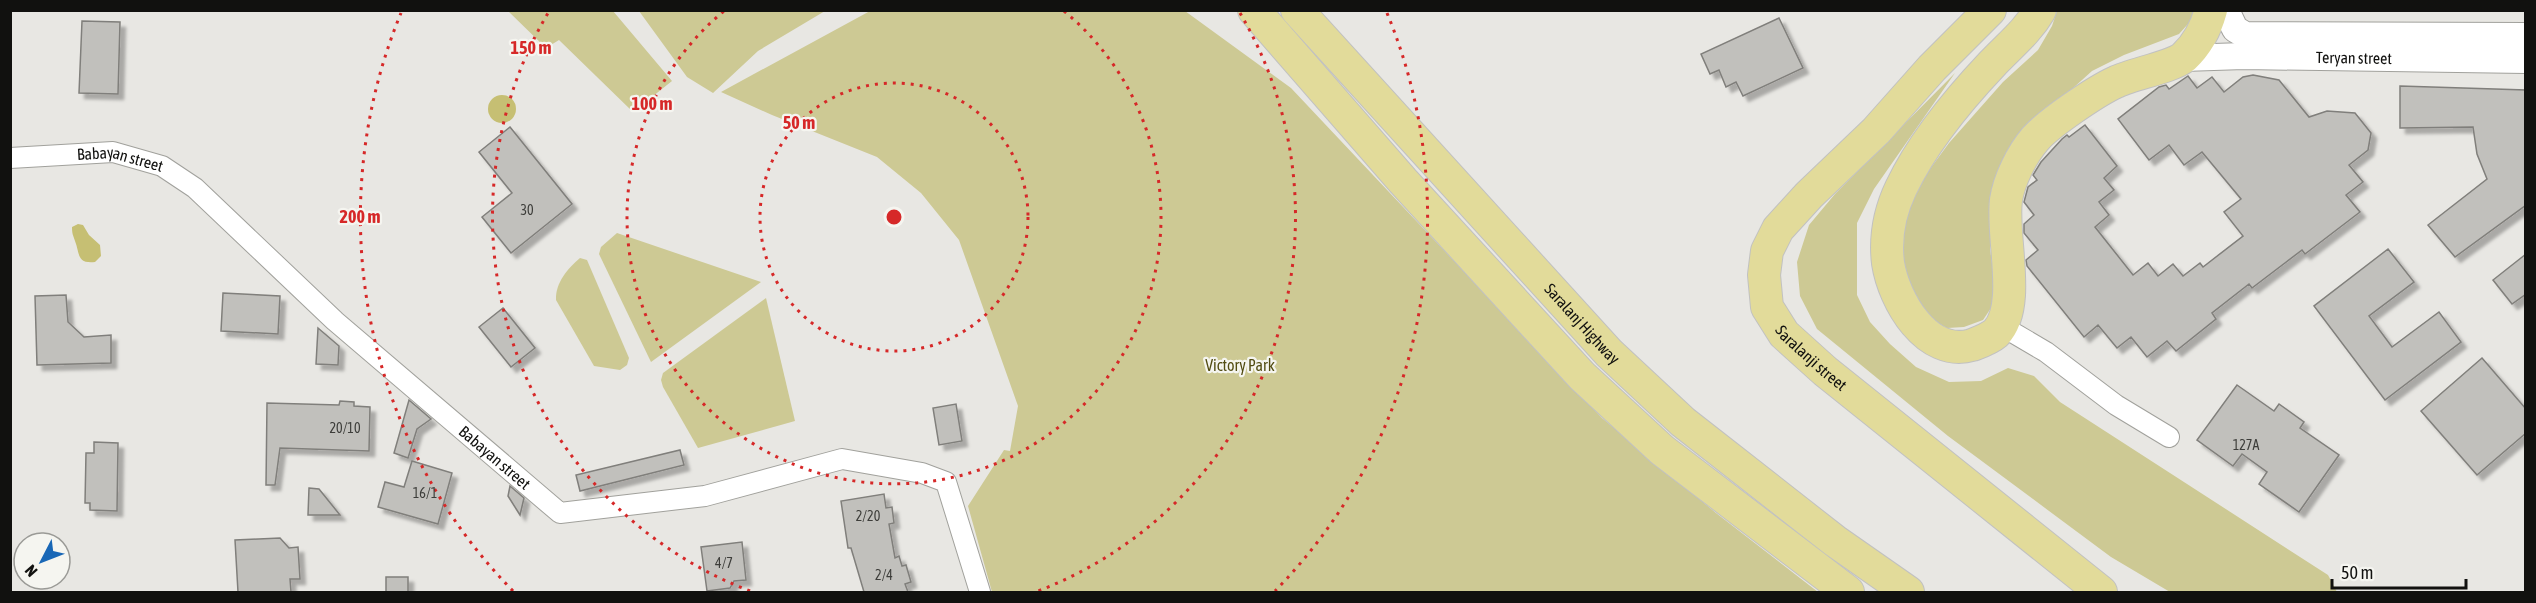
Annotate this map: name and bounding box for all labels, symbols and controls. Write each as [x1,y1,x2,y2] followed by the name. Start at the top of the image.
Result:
[511,37,551,58] text: 150 m
[2316,48,2392,67] street label: Teryan street
[632,93,672,114] text: 100 m
[783,112,815,133] text: 50 m
[76,143,166,175] street label: Babayan street
[520,202,534,218] house number: 30
[340,206,380,227] text: 200 m
[884,207,904,227] centre of rings
[1541,280,1624,368] street label: Saralanj Highway
[1772,322,1851,394] street label: Saralanji street
[1205,356,1275,375] park label: Victory Park
[329,420,361,436] house number: 20/10
[456,422,534,493] street label: Babayan street
[2233,437,2259,453] house number: 127A
[413,485,437,501] house number: 16/1
[856,508,881,524] house number: 2/20
[12,531,72,591] north arrow
[2332,552,2466,590] scale bar
[715,555,733,571] house number: 4/7
[21,562,41,581] text: N
[2341,562,2373,583] text: 50 m
[875,567,893,583] house number: 2/4

